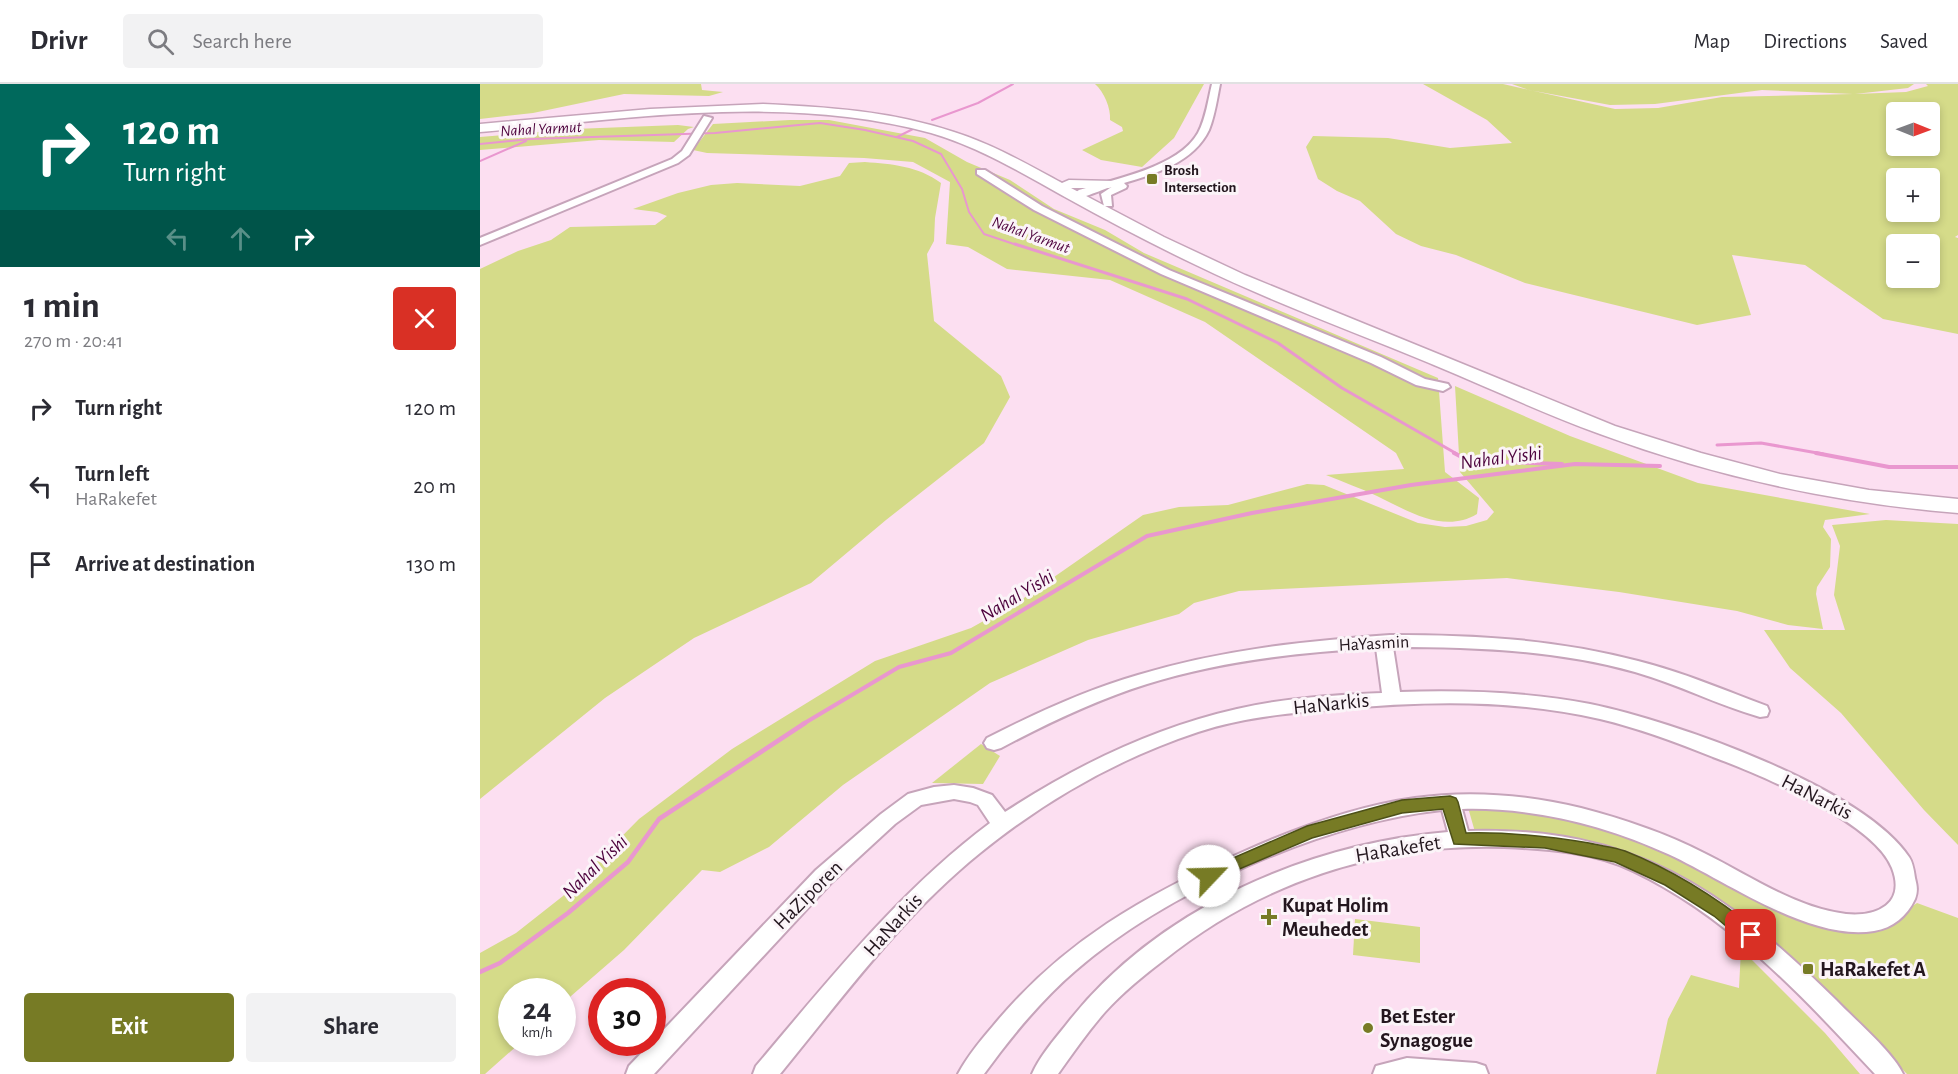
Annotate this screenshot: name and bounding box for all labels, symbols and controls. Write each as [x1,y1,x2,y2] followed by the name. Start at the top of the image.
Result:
[123,14,543,68] search box
[144,25,177,58] icon: search
[30,27,87,55] text: Drivr
[192,30,292,52] text: Search here
[1694,31,1730,52] text: Map
[1763,31,1847,52] text: Directions
[1880,31,1928,52] text: Saved
[1886,102,1940,156] north arrow
[1886,102,1940,288] map controls
[24,108,102,186] icon: right
[123,110,220,152] text: 120 m
[500,119,583,139] water label: Nahal Yarmut
[123,159,226,186] text: Turn right
[1164,163,1236,195] place label: Brosh Intersection
[1886,168,1940,222] button: +
[1145,172,1159,186] marker: Brosh Intersection
[990,214,1073,257] water label: Nahal Yarmut
[161,222,194,255] icon: left
[224,222,257,255] icon: ahead
[287,222,320,255] icon: right
[1886,234,1940,288] button: −
[393,287,456,350] button: close
[24,288,100,324] text: 1 min
[24,331,123,351] text: 270 m · 20:41
[24,392,57,425] icon: right
[75,397,162,419] text: Turn right
[406,397,456,419] text: 120 m
[1459,443,1543,473] water label: Nahal Yishi
[75,463,149,485] text: Turn left
[24,470,57,503] icon: left
[413,475,456,497] text: 20 m
[75,489,157,509] text: HaRakefet
[24,548,57,581] icon: arrive
[75,553,255,575] text: Arrive at destination
[407,553,456,575] text: 130 m
[977,566,1057,626] water label: Nahal Yishi
[1338,633,1410,655] street label: HaYasmin
[1292,690,1370,718] street label: HaNarkis
[1778,770,1856,824] street label: HaNarkis
[559,831,631,903] water label: Nahal Yishi
[1354,832,1442,866] street label: HaRakefet
[1177,844,1241,908] position arrow
[770,857,846,933] street label: HaZiporen
[860,890,926,960] street label: HaNarkis
[1282,895,1389,940] place label: Kupat Holim Meuhedet
[1260,908,1278,926] marker: Kupat Holim Meuhedet
[1725,909,1776,960] pin
[1734,918,1767,951] icon: arrive
[1820,959,1926,980] place label: HaRakefet A
[1801,962,1815,976] marker: HaRakefet A
[588,978,666,1056] speed limit sign: 30
[24,993,234,1062] button: Exit
[246,993,456,1062] button: Share
[522,995,552,1025] text: 24
[1380,1006,1473,1051] place label: Bet Ester Synagogue
[1361,1021,1375,1035] marker: Bet Ester Synagogue
[522,1025,552,1040] text: km/h

